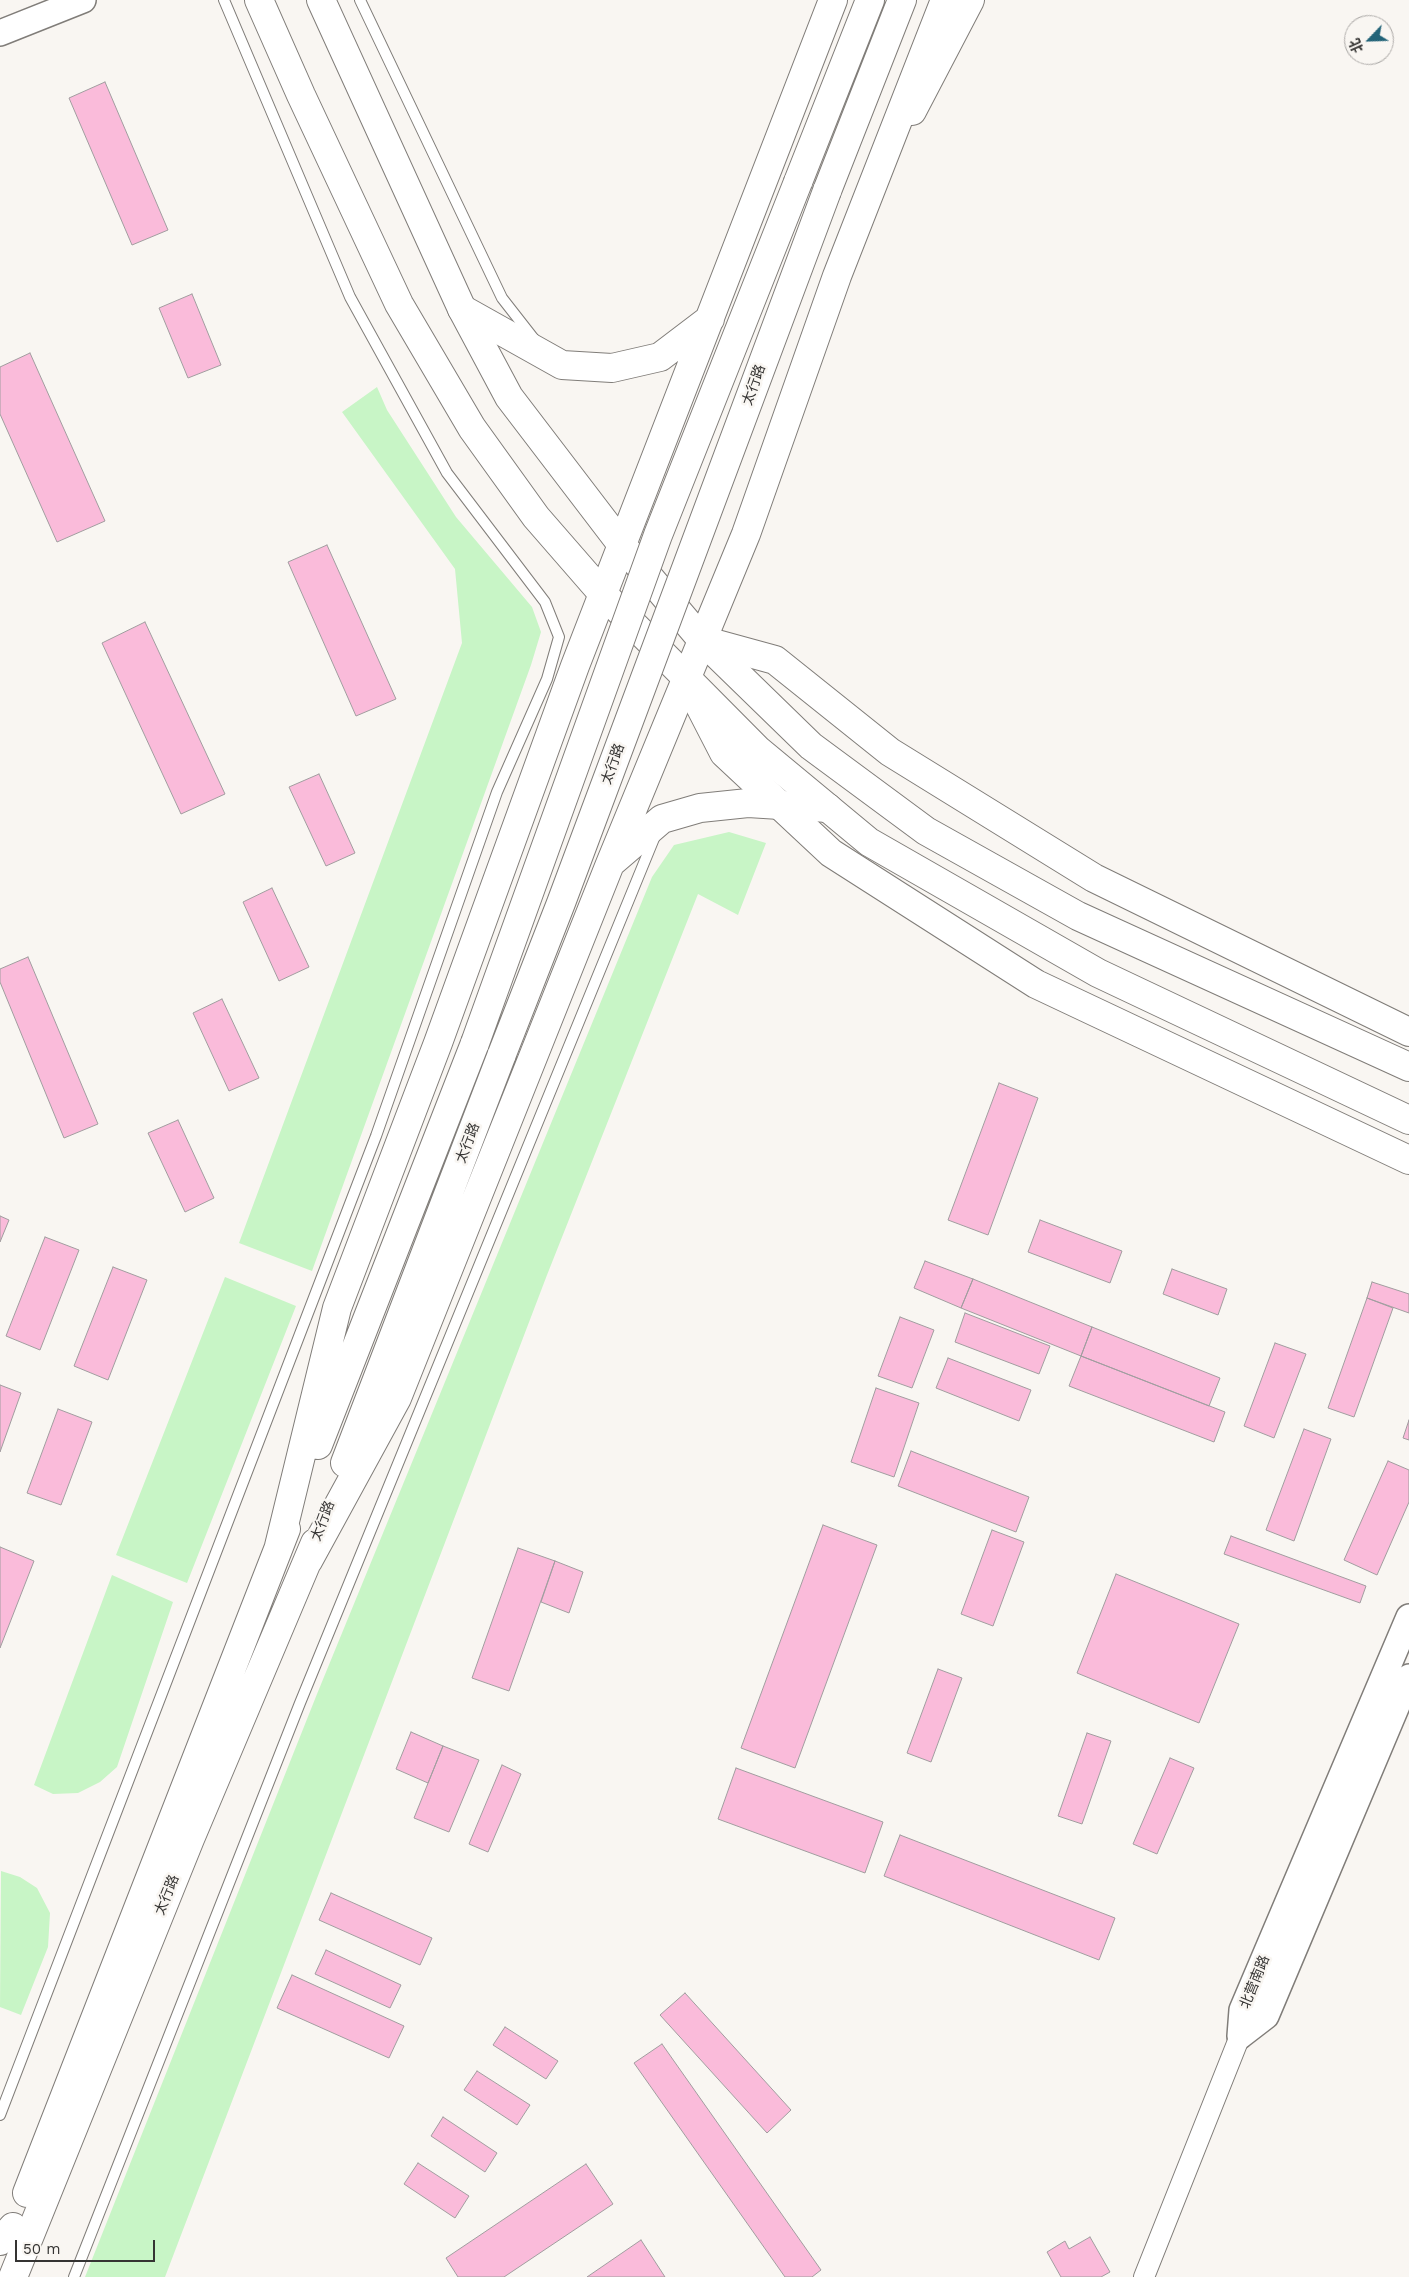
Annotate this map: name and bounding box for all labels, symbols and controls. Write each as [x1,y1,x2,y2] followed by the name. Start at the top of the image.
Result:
[1344,15,1394,65] north arrow
[1346,36,1366,55] text: 北
[739,362,769,408] street label: 太行路
[598,741,628,787] street label: 太行路
[453,1120,483,1166] street label: 太行路
[308,1498,338,1544] street label: 太行路
[151,1872,183,1918] street label: 太行路
[1237,1953,1273,2011] street label: 北营南路
[18,2230,158,2262] scale bar
[23,2240,60,2258] text: 50 m

